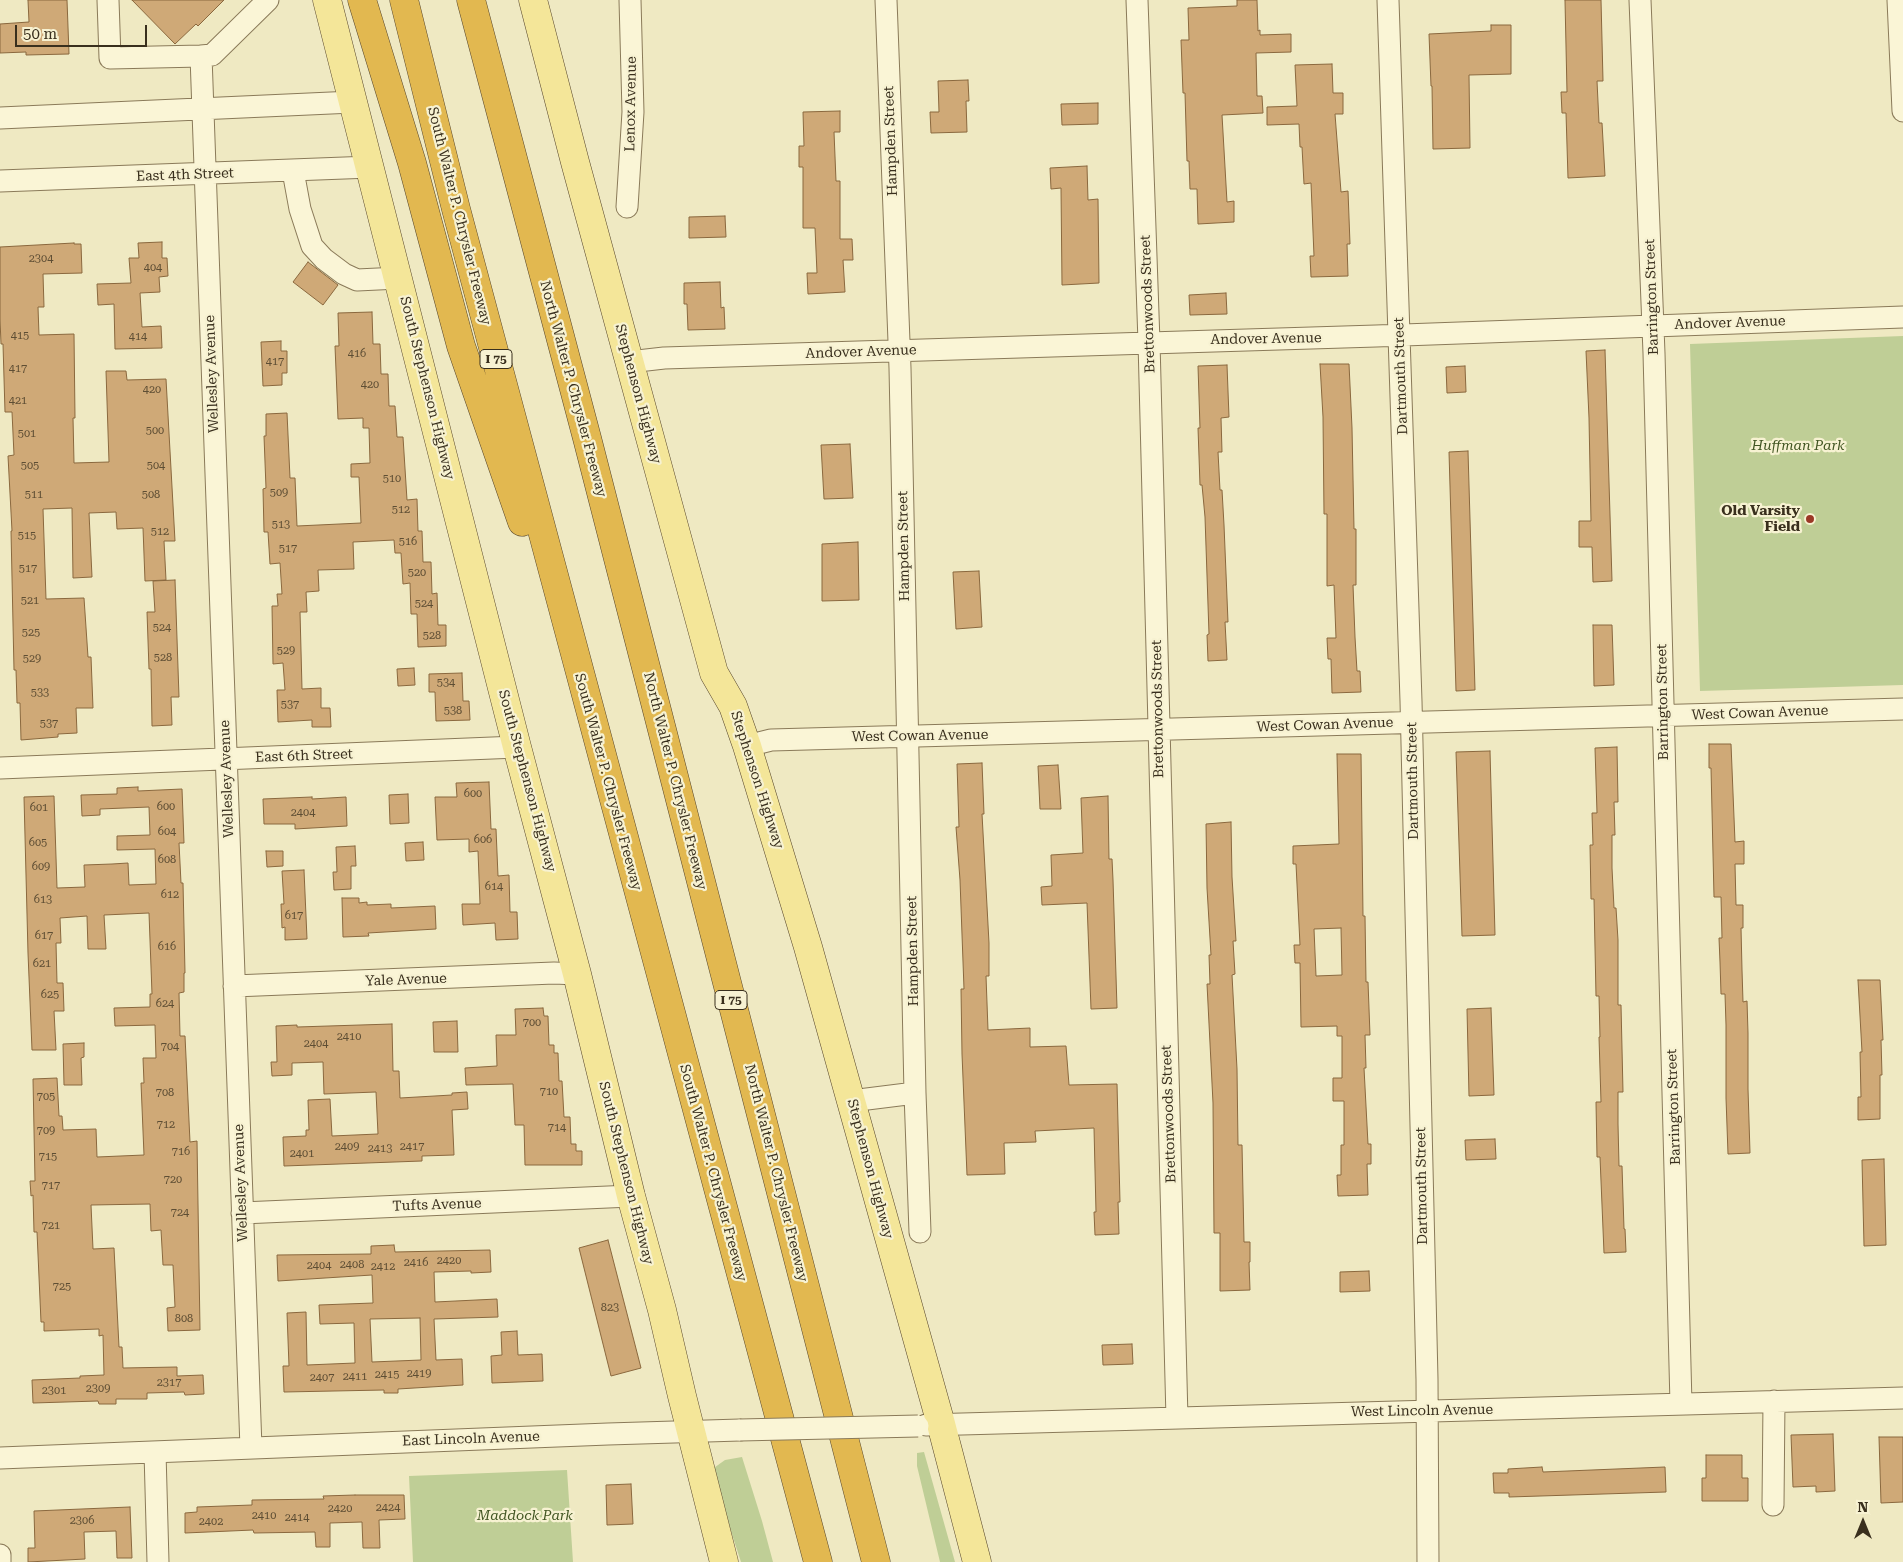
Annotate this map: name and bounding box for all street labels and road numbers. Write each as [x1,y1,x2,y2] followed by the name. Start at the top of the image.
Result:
[622,56,640,152] street label: Lenox Avenue
[881,86,901,196] street label: Hampden Street
[424,105,494,327] street label: South Walter P. Chrysler Freeway
[136,165,234,185] street label: East 4th Street
[1137,235,1159,373] street label: Brettonwoods Street
[1642,239,1662,355] street label: Barrington Street
[536,279,610,499] street label: North Walter P. Chrysler Freeway
[396,295,458,481] street label: South Stephenson Highway
[1674,313,1786,333] street label: Andover Avenue
[202,315,222,433] street label: Wellesley Avenue
[1391,317,1411,435] street label: Dartmouth Street
[611,322,665,466] street label: Stephenson Highway
[1210,330,1322,348] street label: Andover Avenue
[805,342,917,362] street label: Andover Avenue
[480,349,512,368] road number: I 75
[895,491,913,601] street label: Hampden Street
[1148,640,1168,778] street label: Brettonwoods Street
[1654,644,1672,760] street label: Barrington Street
[640,671,710,891] street label: North Walter P. Chrysler Freeway
[571,672,645,892] street label: South Walter P. Chrysler Freeway
[495,688,559,874] street label: South Stephenson Highway
[1691,702,1829,724] street label: West Cowan Avenue
[727,709,787,851] street label: Stephenson Highway
[1256,714,1394,736] street label: West Cowan Avenue
[217,720,237,838] street label: Wellesley Avenue
[1404,722,1422,840] street label: Dartmouth Street
[851,726,989,746] street label: West Cowan Avenue
[255,746,353,766] street label: East 6th Street
[904,896,922,1006] street label: Hampden Street
[365,970,447,990] street label: Yale Avenue
[715,990,747,1010] road number: I 75
[1158,1045,1180,1183] street label: Brettonwoods Street
[1664,1049,1684,1165] street label: Barrington Street
[676,1063,750,1283] street label: South Walter P. Chrysler Freeway
[741,1063,811,1283] street label: North Walter P. Chrysler Freeway
[595,1080,657,1266] street label: South Stephenson Highway
[843,1097,897,1241] street label: Stephenson Highway
[231,1124,251,1242] street label: Wellesley Avenue
[1413,1127,1431,1245] street label: Dartmouth Street
[392,1195,482,1215] street label: Tufts Avenue
[1351,1401,1493,1421] street label: West Lincoln Avenue
[402,1428,540,1450] street label: East Lincoln Avenue

